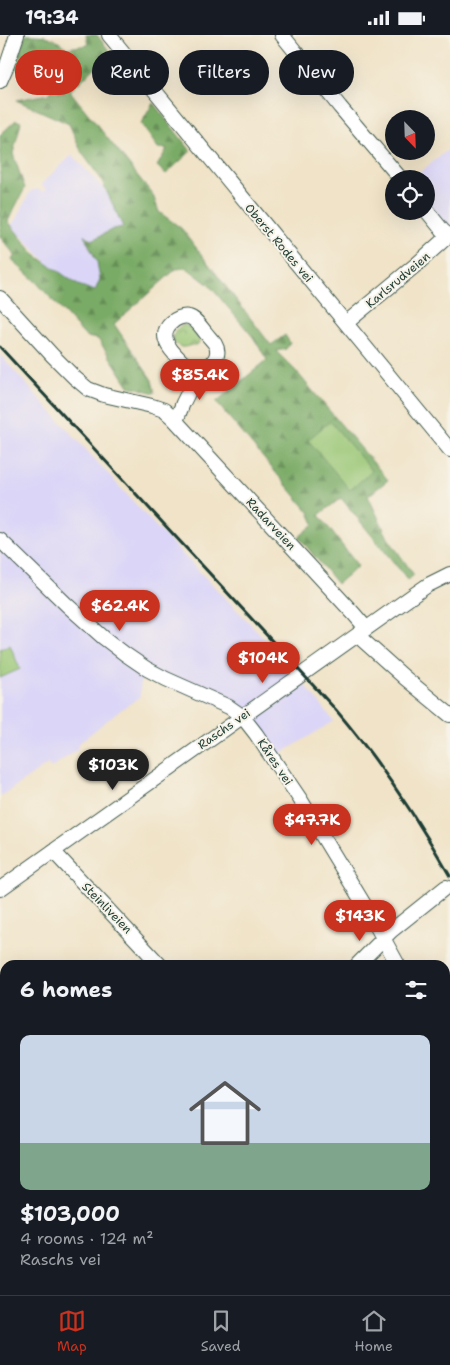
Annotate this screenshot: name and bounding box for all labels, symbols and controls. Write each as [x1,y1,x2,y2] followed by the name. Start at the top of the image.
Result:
[25,5,78,30] text: 19:34
[15,50,82,95] chip: Buy
[92,50,169,95] chip: Rent
[179,50,269,95] chip: Filters
[279,50,354,95] chip: New
[385,110,435,160] north arrow
[385,110,435,220] map controls
[385,170,435,220] button: locate
[241,200,317,286] street label: Oberst Rodes vei
[363,248,433,312] street label: Karlsrudveien
[159,359,241,401] pin: $85.4K
[171,364,229,385] text: $85.4K
[243,494,299,554] street label: Radarveien
[79,589,161,632] pin: $62.4K
[91,595,149,616] text: $62.4K
[228,641,298,684] pin: $104K
[238,647,288,668] text: $104K
[195,705,253,753] street label: Raschs vei
[254,736,296,788] street label: Kåres vei
[78,749,148,791] pin: $103K
[88,754,138,775] text: $103K
[271,803,353,846] pin: $47.7K
[284,809,340,830] text: $47.7K
[78,879,136,937] street label: Steinliveien
[325,899,395,942] pin: $143K
[335,905,385,926] text: $143K
[20,976,112,1004] text: 6 homes
[402,976,430,1004] icon: filters
[180,1068,270,1158] icon: home
[20,1200,120,1228] text: $103,000
[20,1228,154,1249] text: 4 rooms · 124 m²
[20,1249,101,1270] text: Raschs vei
[57,1307,87,1355] tab: Map
[201,1307,241,1355] tab: Saved
[355,1307,393,1355] tab: Home

